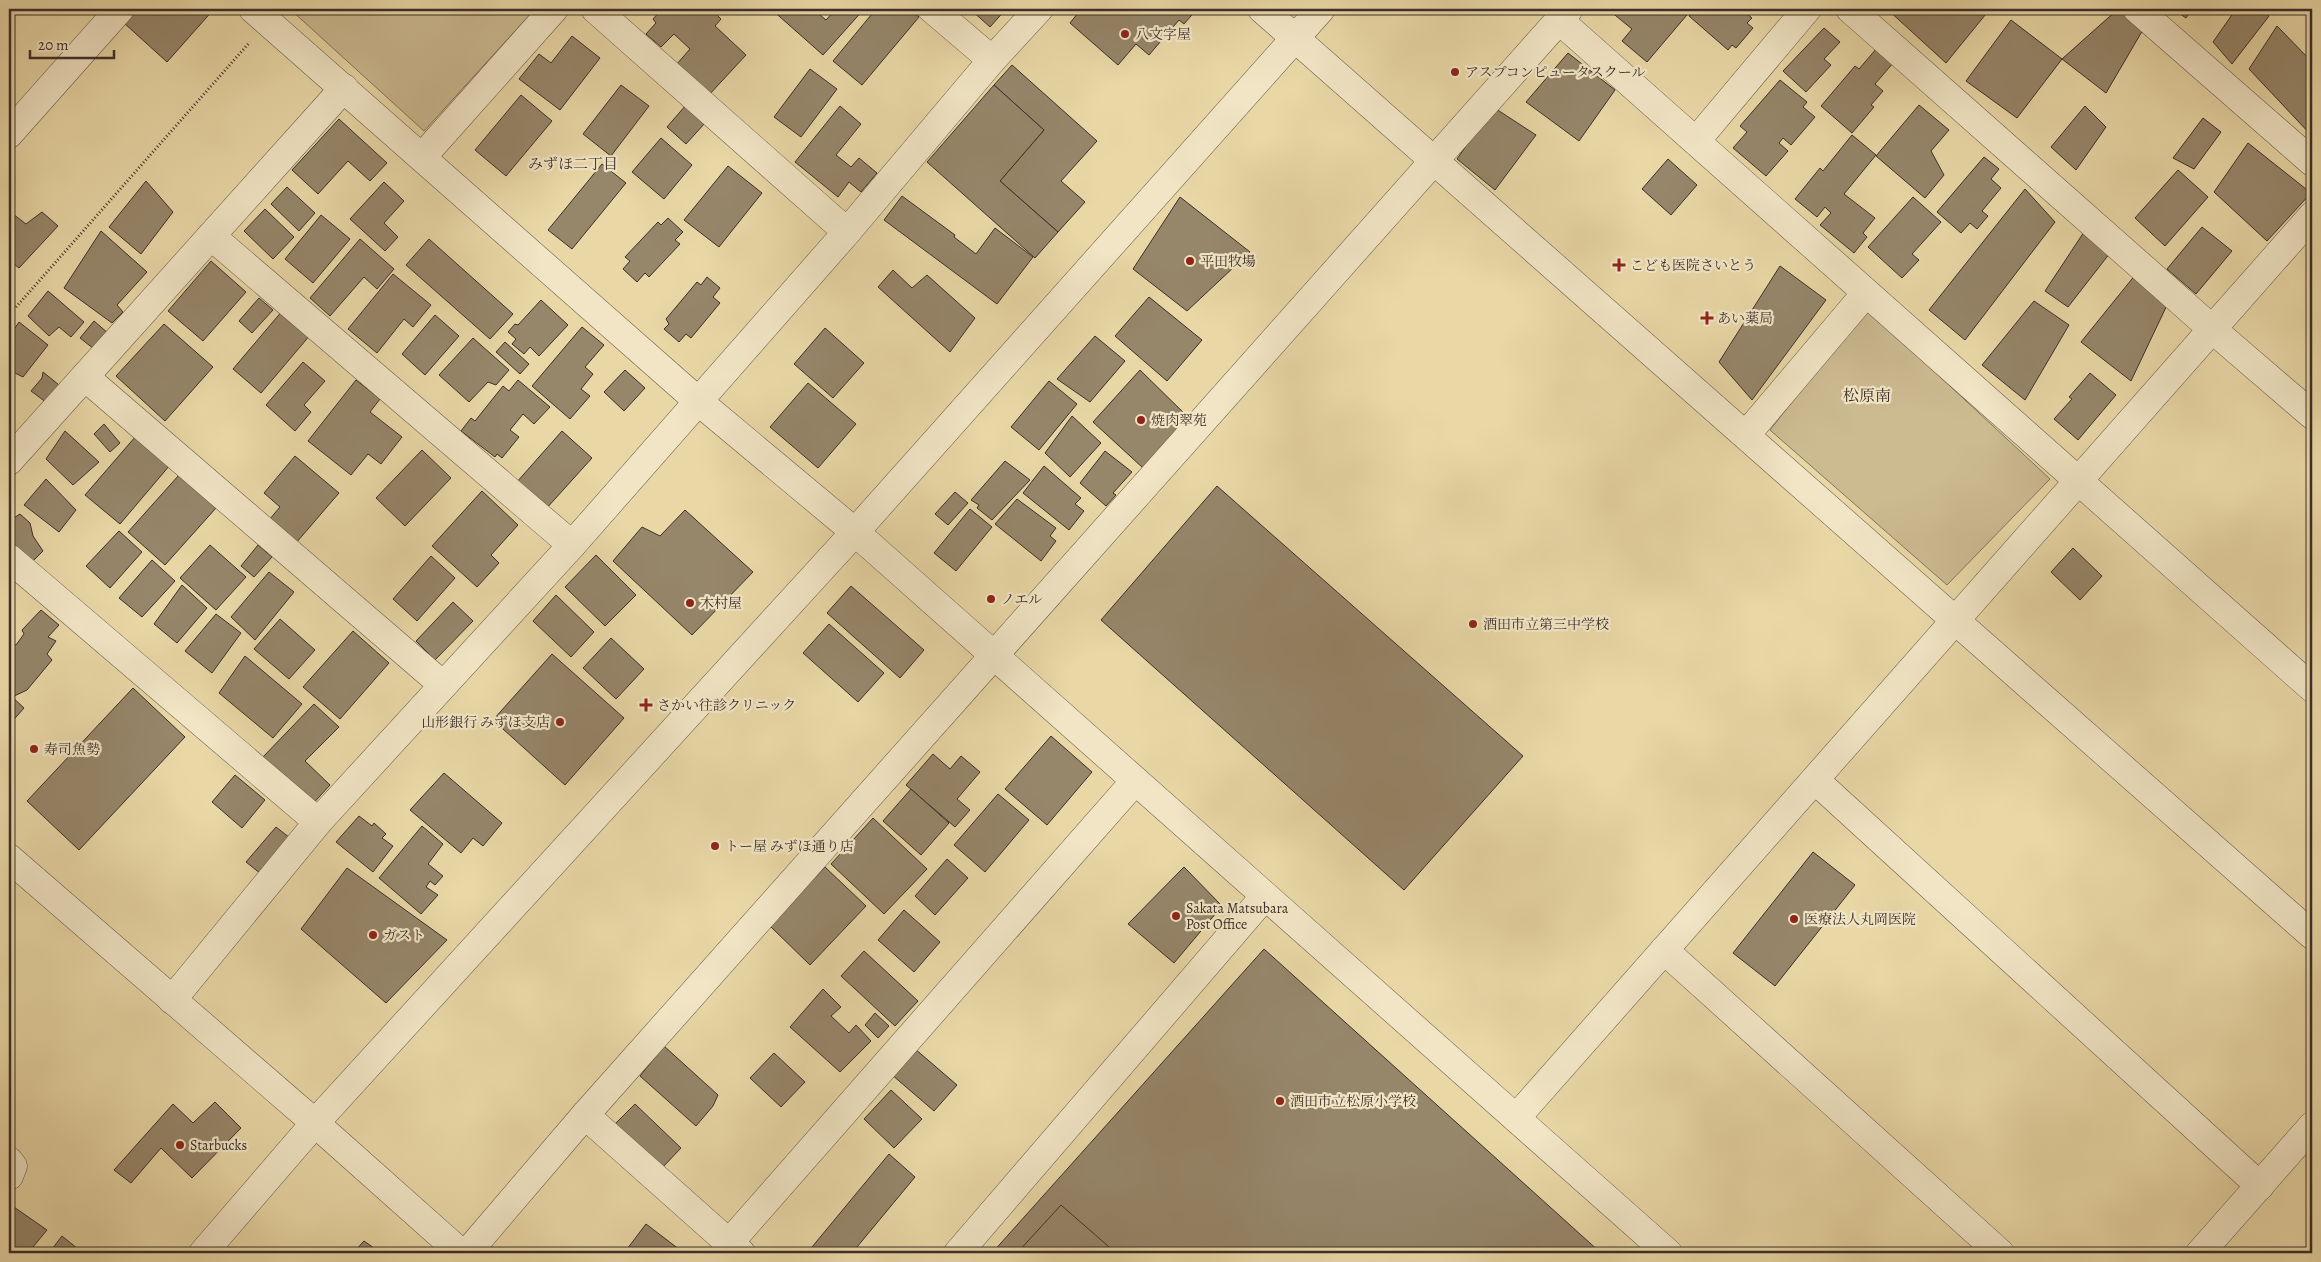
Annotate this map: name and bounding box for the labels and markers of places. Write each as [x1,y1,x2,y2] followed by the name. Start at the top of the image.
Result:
[1135,25,1191,44] place label: 八文字屋
[1119,28,1131,40] marker: 八文字屋
[1465,63,1645,82] place label: アスプコンピュータスクール
[1449,66,1461,78] marker: アスプコンピュータスクール
[1200,252,1256,271] place label: 平田牧場
[1184,255,1196,267] marker: 平田牧場
[1630,256,1756,275] place label: こども医院さいとう
[1612,258,1626,272] marker: こども医院さいとう
[1717,309,1773,328] place label: あい薬局
[1701,312,1713,324] marker: あい薬局
[1151,411,1207,430] place label: 焼肉翠苑
[1135,414,1147,426] marker: 焼肉翠苑
[1001,590,1042,609] place label: ノエル
[985,593,997,605] marker: ノエル
[700,594,742,613] place label: 木村屋
[684,597,696,609] marker: 木村屋
[1483,615,1609,634] place label: 酒田市立第三中学校
[1467,618,1479,630] marker: 酒田市立第三中学校
[657,696,796,715] place label: さかい往診クリニック
[639,698,653,712] marker: さかい往診クリニック
[421,713,550,732] place label: 山形銀行 みずほ支店
[554,716,566,728] marker: 山形銀行 みずほ支店
[44,740,100,759] place label: 寿司魚勢
[28,743,40,755] marker: 寿司魚勢
[725,837,854,856] place label: トー屋 みずほ通り店
[709,840,721,852] marker: トー屋 みずほ通り店
[1186,899,1289,934] place label: Sakata Matsubara Post Office
[1170,910,1182,922] marker: Sakata Matsubara Post Office
[1804,910,1916,929] place label: 医療法人丸岡医院
[1788,913,1800,925] marker: 医療法人丸岡医院
[383,926,425,945] place label: ガスト
[367,929,379,941] marker: ガスト
[1290,1092,1416,1111] place label: 酒田市立松原小学校
[1274,1095,1286,1107] marker: 酒田市立松原小学校
[190,1136,247,1155] place label: Starbucks
[174,1139,186,1151] marker: Starbucks

